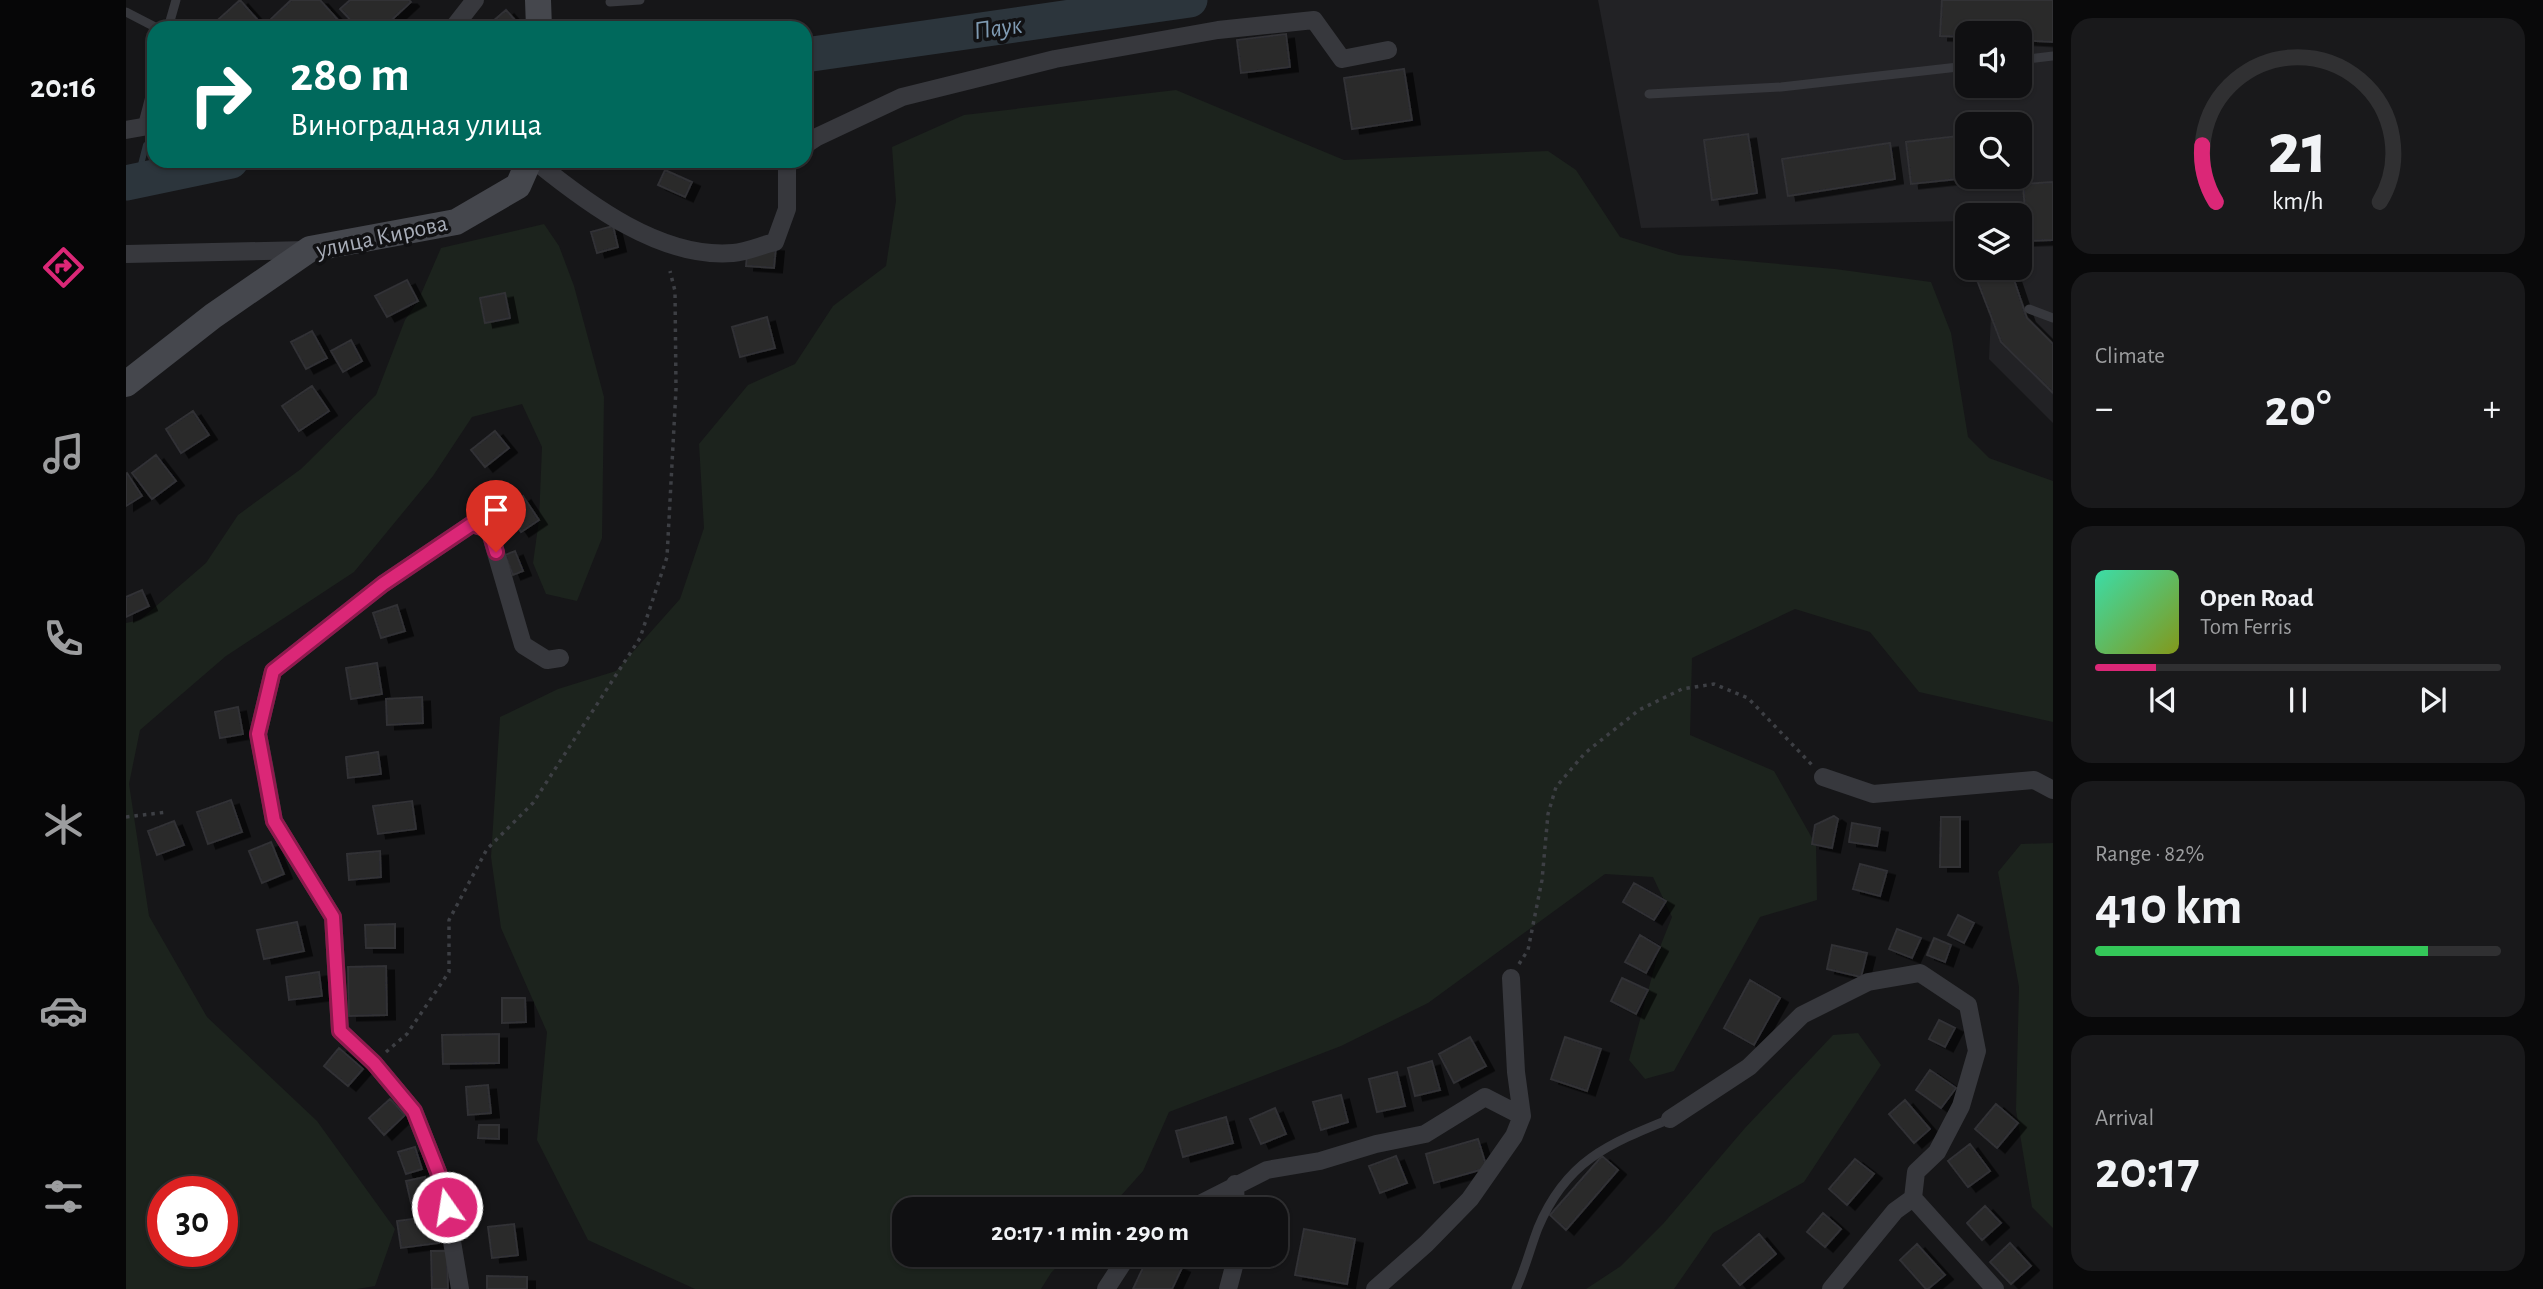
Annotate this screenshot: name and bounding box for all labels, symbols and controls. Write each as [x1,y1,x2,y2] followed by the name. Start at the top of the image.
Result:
[972,12,1024,44] water label: Паук
[1955,21,2032,280] map controls
[1955,21,2032,98] button: sound
[175,49,266,140] icon: right
[290,51,410,100] text: 280 m
[30,71,96,103] text: 20:16
[290,109,542,141] text: Виноградная улица
[1955,112,2032,189] button: search
[2268,114,2328,187] text: 21
[2272,189,2324,214] text: km/h
[1955,203,2032,280] button: layers
[313,211,450,263] street label: улица Кирова
[39,243,88,292] icon: directions
[2095,345,2165,368] text: Climate
[2265,383,2331,435] text: 20°
[2095,390,2113,428] text: −
[2483,390,2501,428] text: +
[39,429,88,478] icon: music
[466,480,526,552] pin
[477,491,515,529] icon: arrive
[2200,585,2314,611] text: Open Road
[39,614,88,663] icon: phone
[2200,616,2292,639] text: Tom Ferris
[2144,681,2182,719] icon: previous
[2279,681,2317,719] icon: pause
[2414,681,2452,719] icon: next
[39,800,88,849] icon: climate
[2095,843,2205,866] text: Range · 82%
[2095,881,2243,933] text: 410 km
[39,986,88,1035] icon: car
[2095,1107,2154,1130] text: Arrival
[2095,1145,2200,1197] text: 20:17
[410,1170,484,1244] position arrow
[39,1172,88,1221] icon: filters
[147,1176,238,1267] speed limit sign: 30
[991,1219,1189,1245] text: 20:17 · 1 min · 290 m

